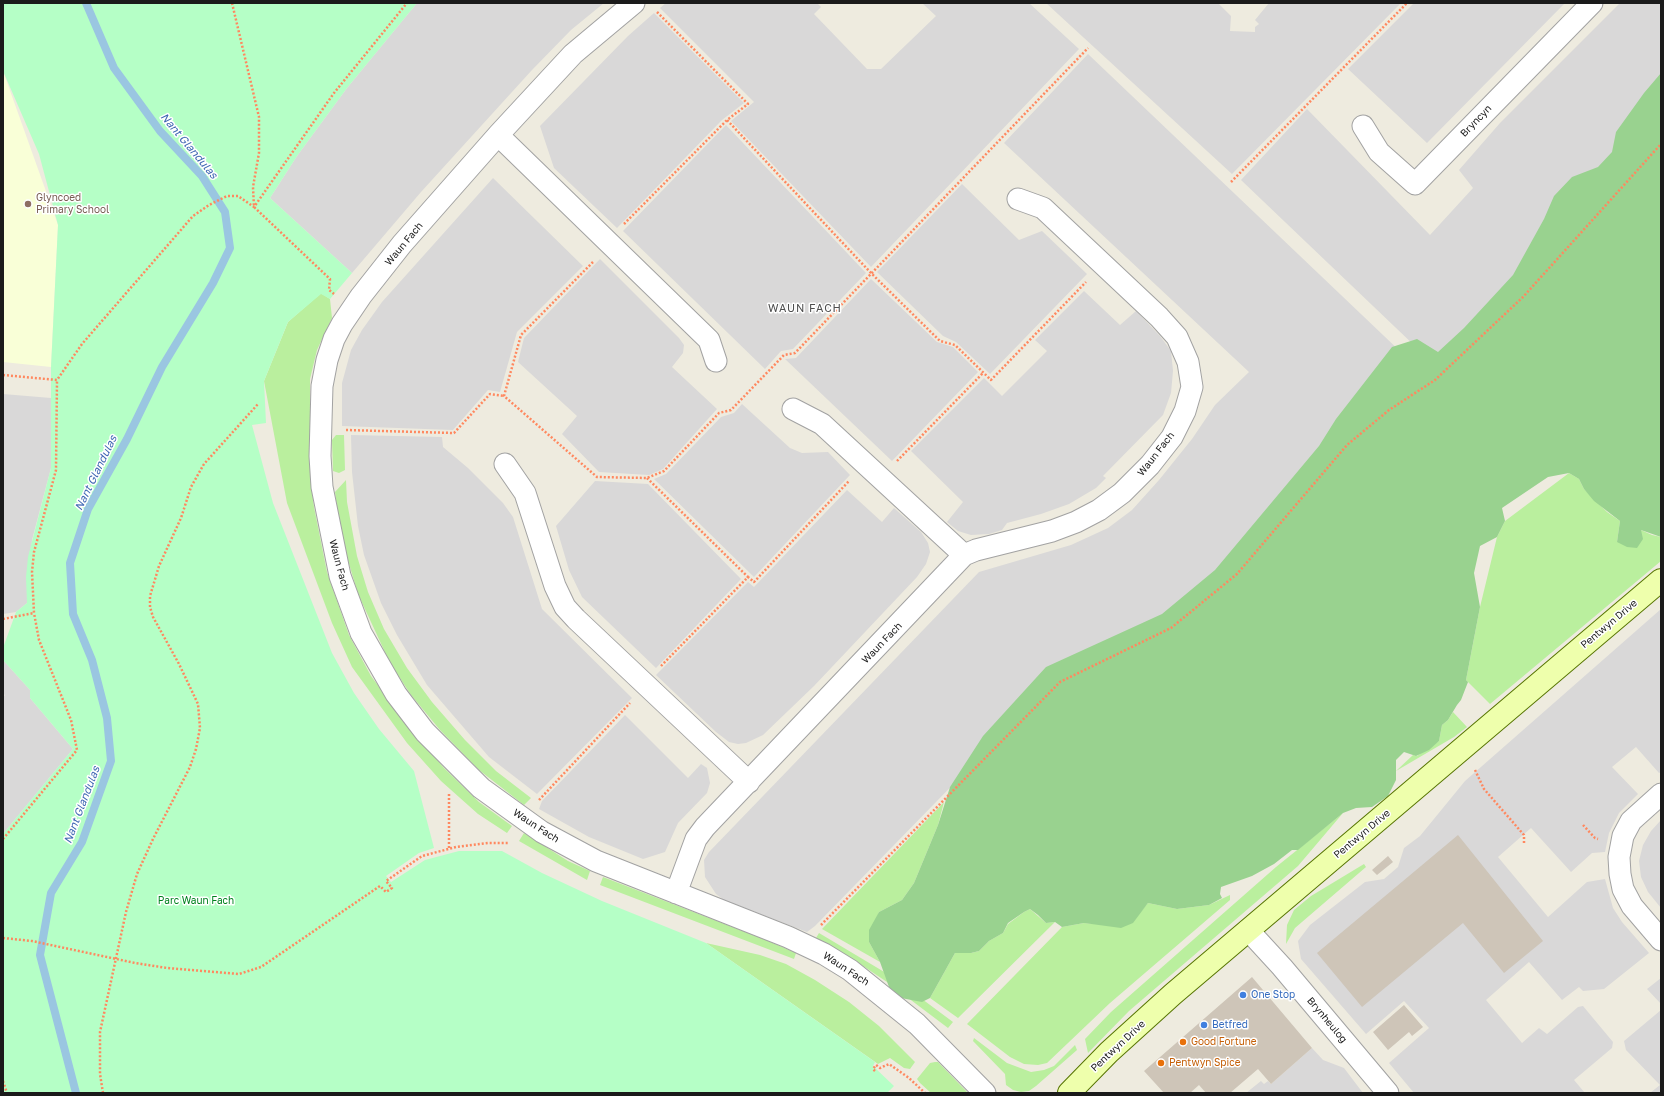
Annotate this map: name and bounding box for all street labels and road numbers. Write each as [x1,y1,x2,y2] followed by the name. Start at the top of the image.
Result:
[1458,103,1494,139] street label: Bryncyn
[383,220,425,268] street label: Waun Fach
[1135,430,1177,478] street label: Waun Fach
[326,538,352,592] street label: Waun Fach
[1578,597,1640,651] street label: Pentwyn Drive
[859,620,905,666] street label: Waun Fach
[511,807,561,845] street label: Waun Fach
[1331,807,1393,861] street label: Pentwyn Drive
[821,950,871,988] street label: Waun Fach
[1304,995,1350,1045] street label: Brynheulog
[1088,1018,1148,1074] street label: Pentwyn Drive

